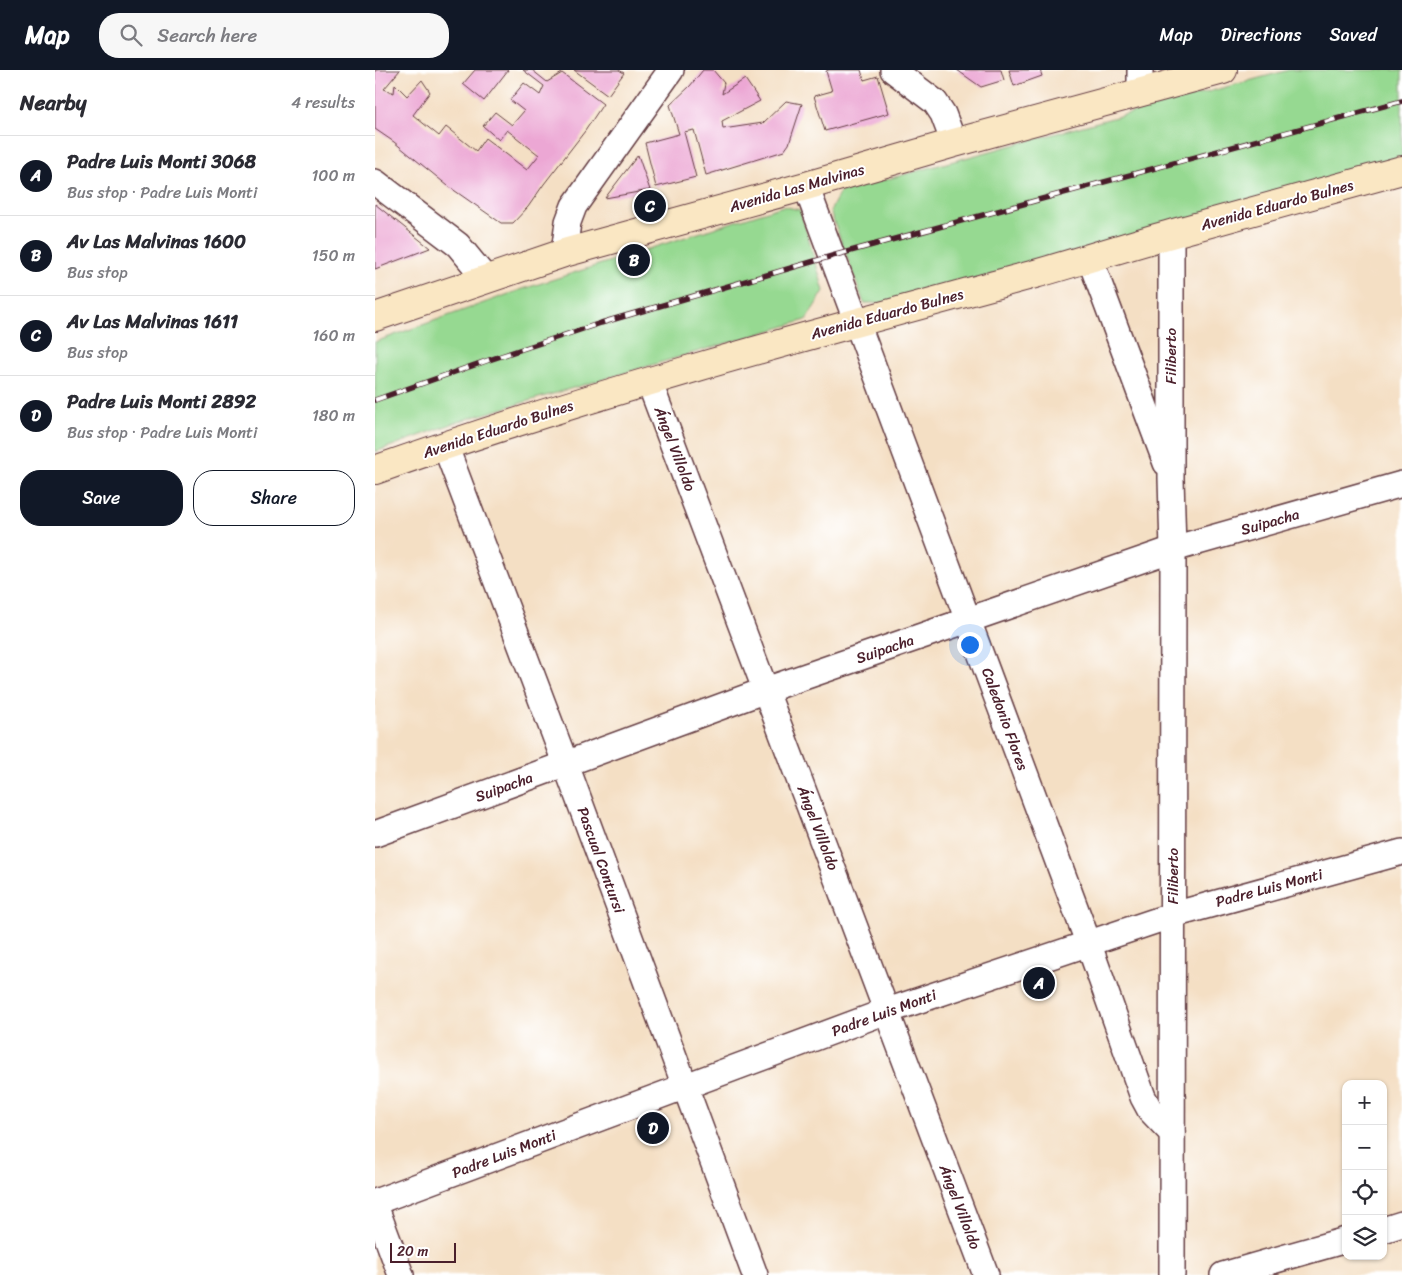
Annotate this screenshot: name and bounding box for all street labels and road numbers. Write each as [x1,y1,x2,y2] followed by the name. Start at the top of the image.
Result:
[725,156,868,220] street label: Avenida Las Malvinas
[1197,172,1357,238] street label: Avenida Eduardo Bulnes
[807,281,967,347] street label: Avenida Eduardo Bulnes
[1158,327,1184,384] street label: Filiberto
[418,392,577,466] street label: Avenida Eduardo Bulnes
[647,402,703,496] street label: Ángel Villoldo
[1238,501,1303,543] street label: Suipacha
[852,627,918,671] street label: Suipacha
[974,664,1036,775] street label: Caledonio Flores
[471,764,537,809] street label: Suipacha
[790,781,846,875] street label: Ángel Villoldo
[570,803,633,918] street label: Pascual Contursi
[1160,847,1186,904] street label: Filiberto
[1213,861,1326,915] street label: Padre Luis Monti
[828,982,941,1044] street label: Padre Luis Monti
[448,1122,561,1186] street label: Padre Luis Monti
[932,1160,988,1254] street label: Ángel Villoldo

